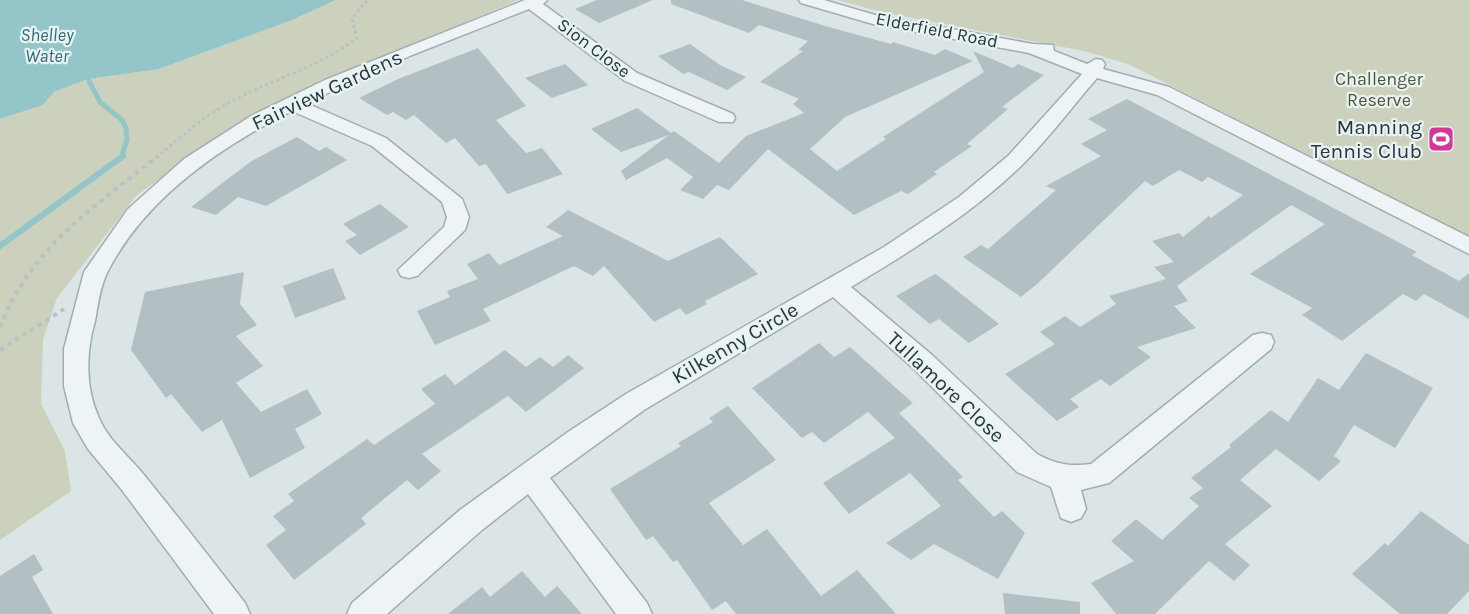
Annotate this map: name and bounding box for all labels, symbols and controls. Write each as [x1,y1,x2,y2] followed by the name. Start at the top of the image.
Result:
[874,7,1000,53] street label: Elderfield Road
[553,13,635,83] street label: Sion Close
[20,24,75,67] water label: Shelley Water
[248,45,406,135] street label: Fairview Gardens
[1335,68,1423,111] park label: Challenger Reserve
[1311,115,1422,163] place label: Manning Tennis Club
[1426,124,1456,154] sports icon: Manning Tennis Club
[668,297,802,389] street label: Kilkenny Circle
[882,327,1010,447] street label: Tullamore Close

